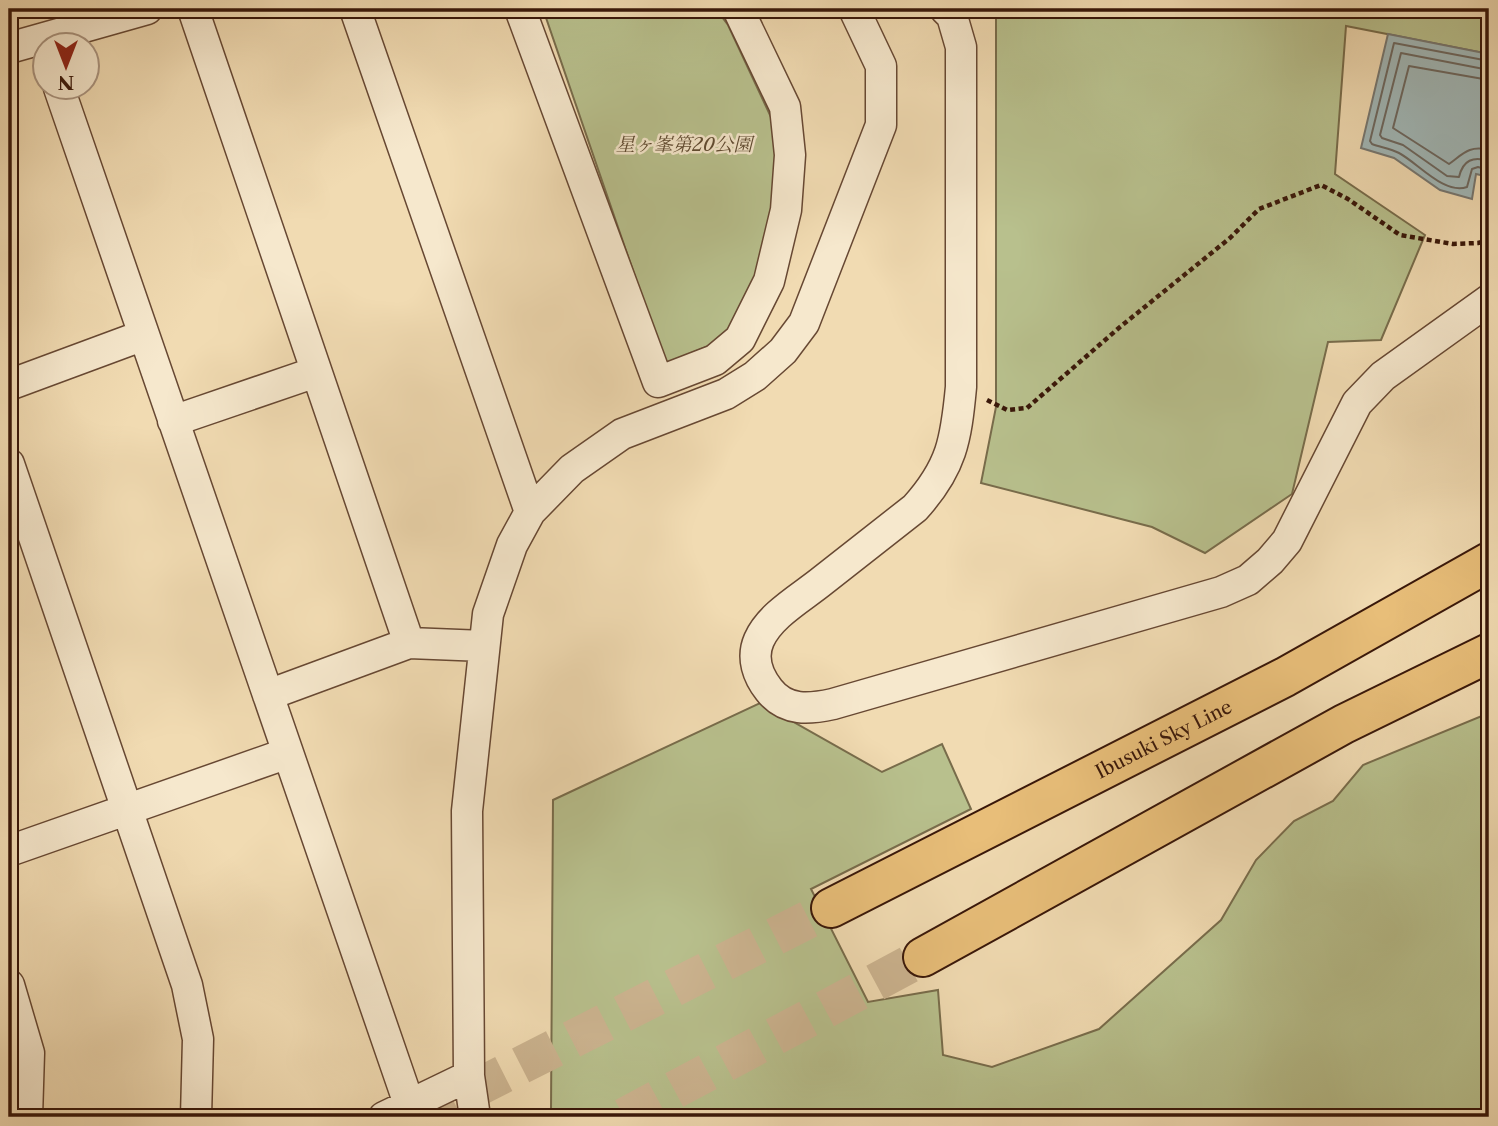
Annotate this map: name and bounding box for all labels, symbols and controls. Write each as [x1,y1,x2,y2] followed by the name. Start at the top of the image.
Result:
[32,32,102,102] north arrow
[58,71,74,94] text: N
[616,133,755,156] park label: 星ヶ峯第20公園
[1092,695,1236,784] street label: Ibusuki Sky Line

